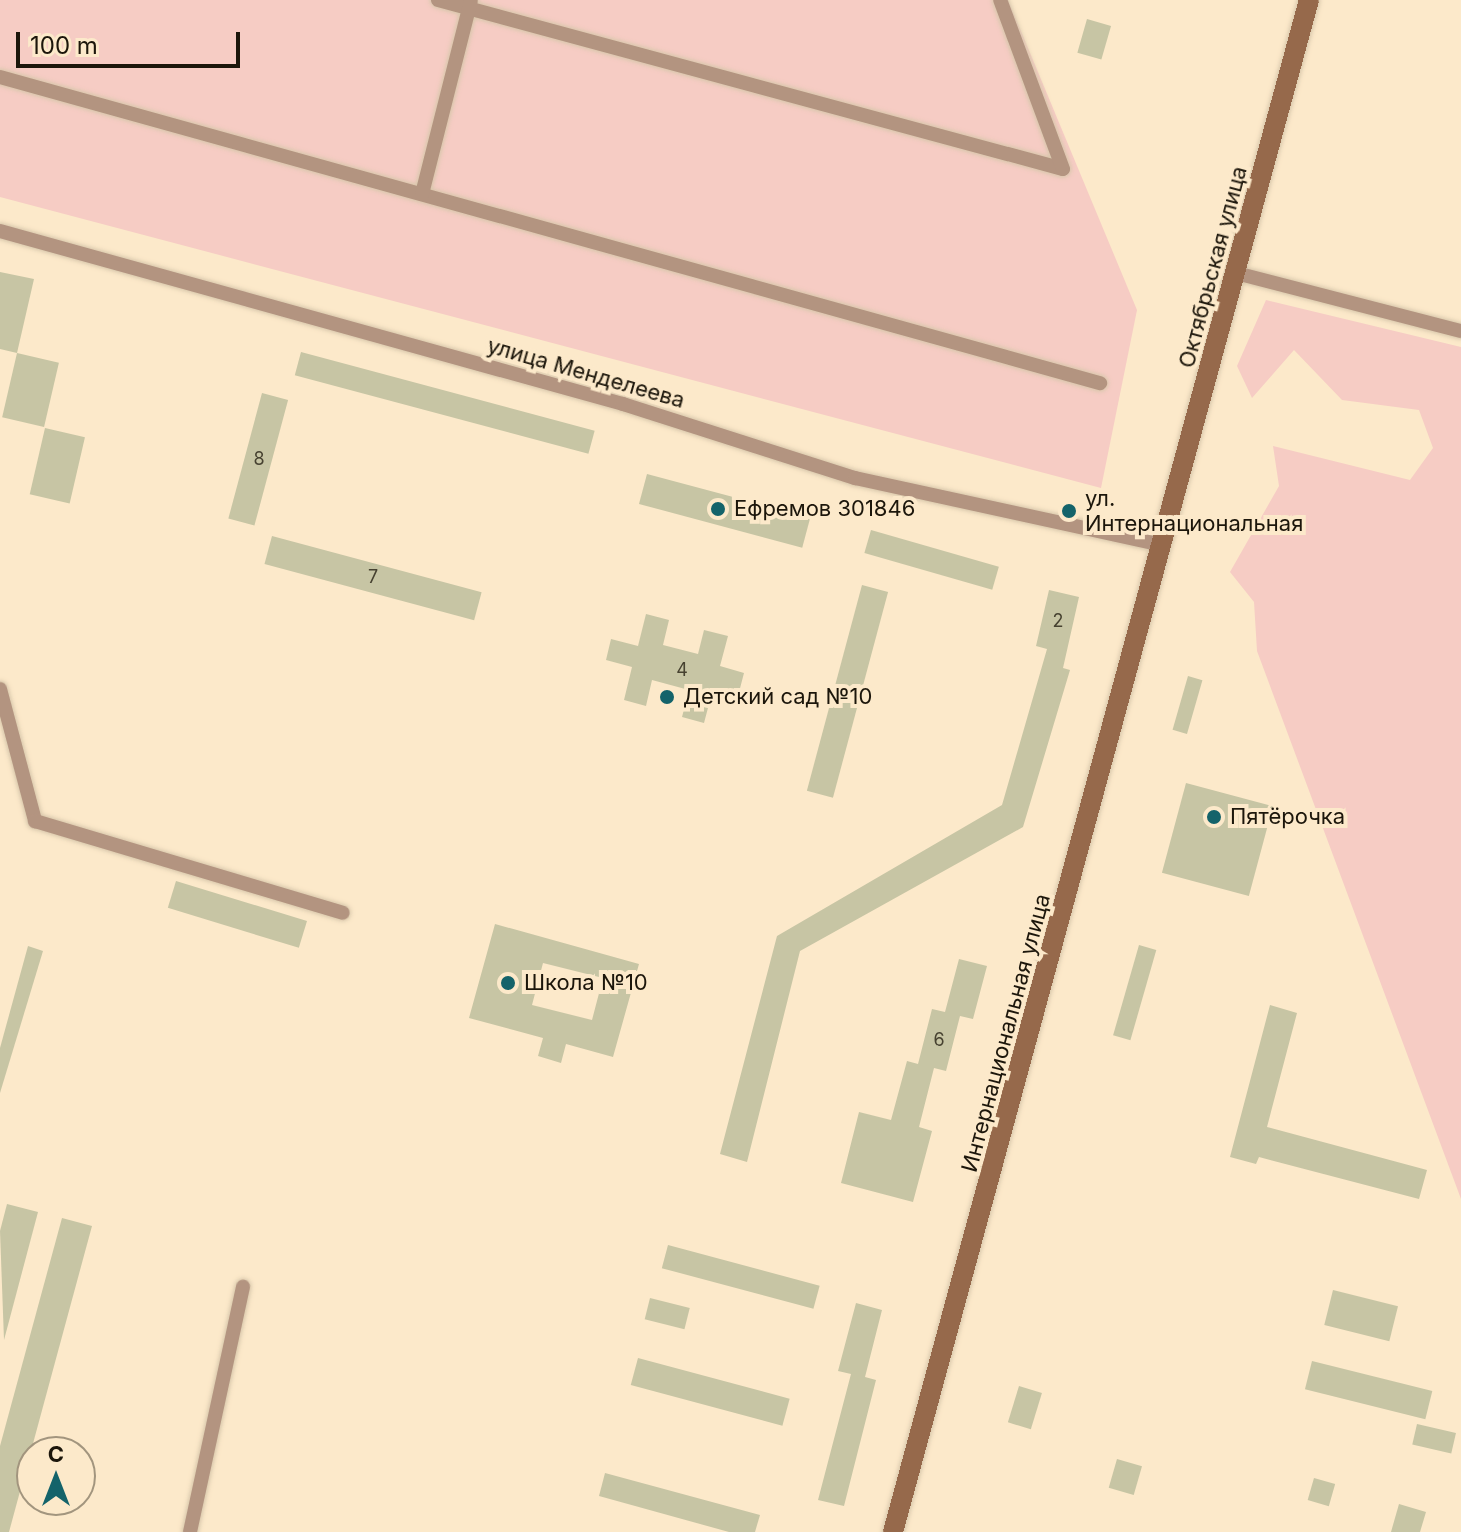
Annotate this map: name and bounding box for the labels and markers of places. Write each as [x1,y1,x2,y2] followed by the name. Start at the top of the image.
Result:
[1085,485,1303,536] place label: ул. Интернациональная
[734,496,915,522] place label: Ефремов 301846
[709,500,727,518] marker: Ефремов 301846
[1060,502,1078,520] marker: ул. Интернациональная
[683,684,872,710] place label: Детский сад №10
[658,688,676,706] marker: Детский сад №10
[1230,804,1345,830] place label: Пятёрочка
[1205,808,1223,826] marker: Пятёрочка
[524,970,648,996] place label: Школа №10
[499,974,517,992] marker: Школа №10

